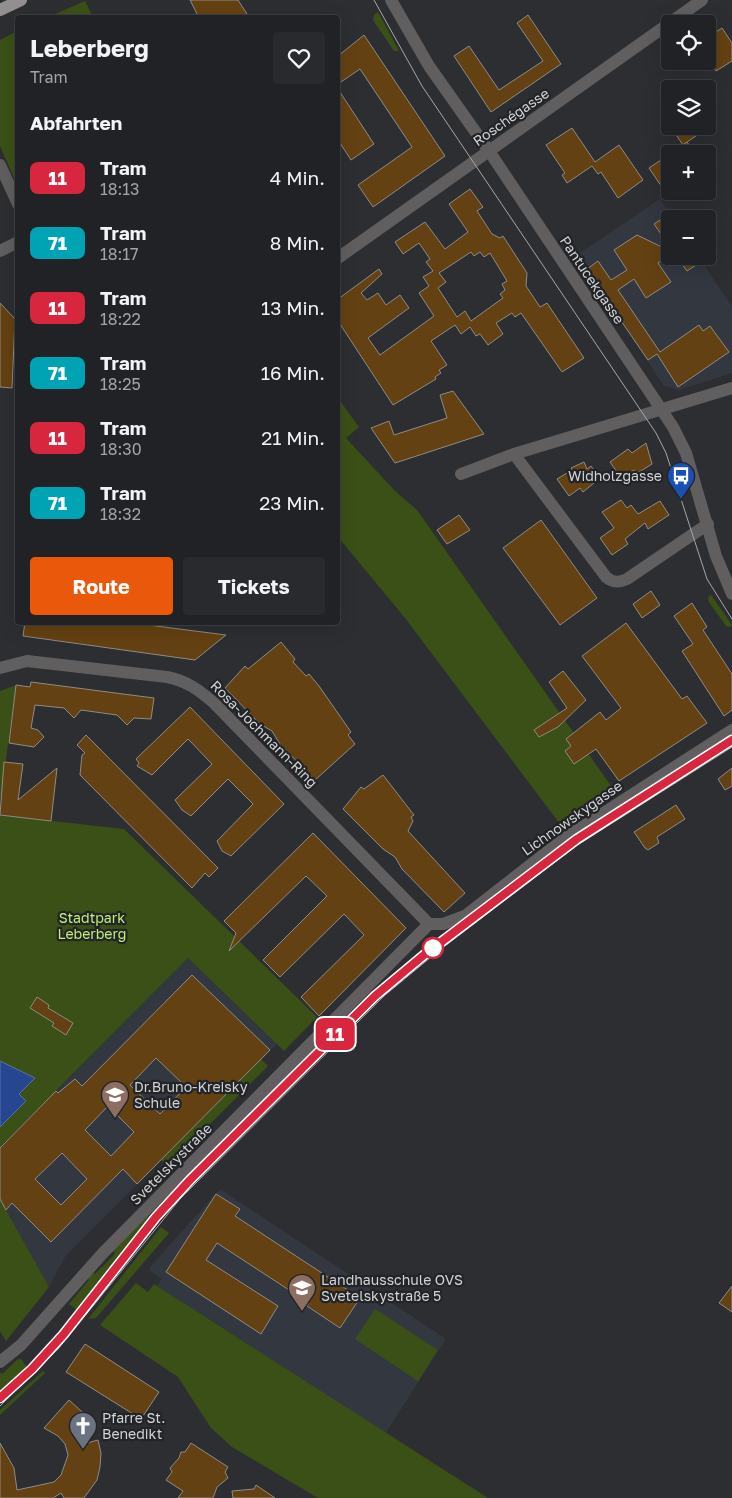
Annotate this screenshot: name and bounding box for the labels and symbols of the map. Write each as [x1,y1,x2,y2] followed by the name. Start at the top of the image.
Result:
[469,84,552,149] street label: Roschégasse
[557,233,628,327] street label: Pantucekgasse
[666,461,696,500] bus stop icon: Widholzgasse
[568,467,662,484] place label: Widholzgasse
[207,677,321,791] street label: Rosa-Jochmann-Ring
[518,777,625,859] street label: Lichnowskygasse
[58,909,126,942] park label: Stadtpark Leberberg
[422,937,444,959] unlabelled marker
[312,1018,358,1050] line badge: 11
[134,1078,248,1111] place label: Dr.Bruno-Kreisky Schule
[100,1080,130,1119] school or university icon: Dr.Bruno-Kreisky Schule
[126,1119,215,1208] street label: Svetelskystraße
[321,1271,463,1304] place label: Landhausschule OVS Svetelskystraße 5
[287,1273,317,1312] school or university icon: Landhausschule OVS Svetelskystraße 5
[102,1409,165,1442] place label: Pfarre St. Benedikt
[68,1411,98,1450] church icon: Pfarre St. Benedikt

